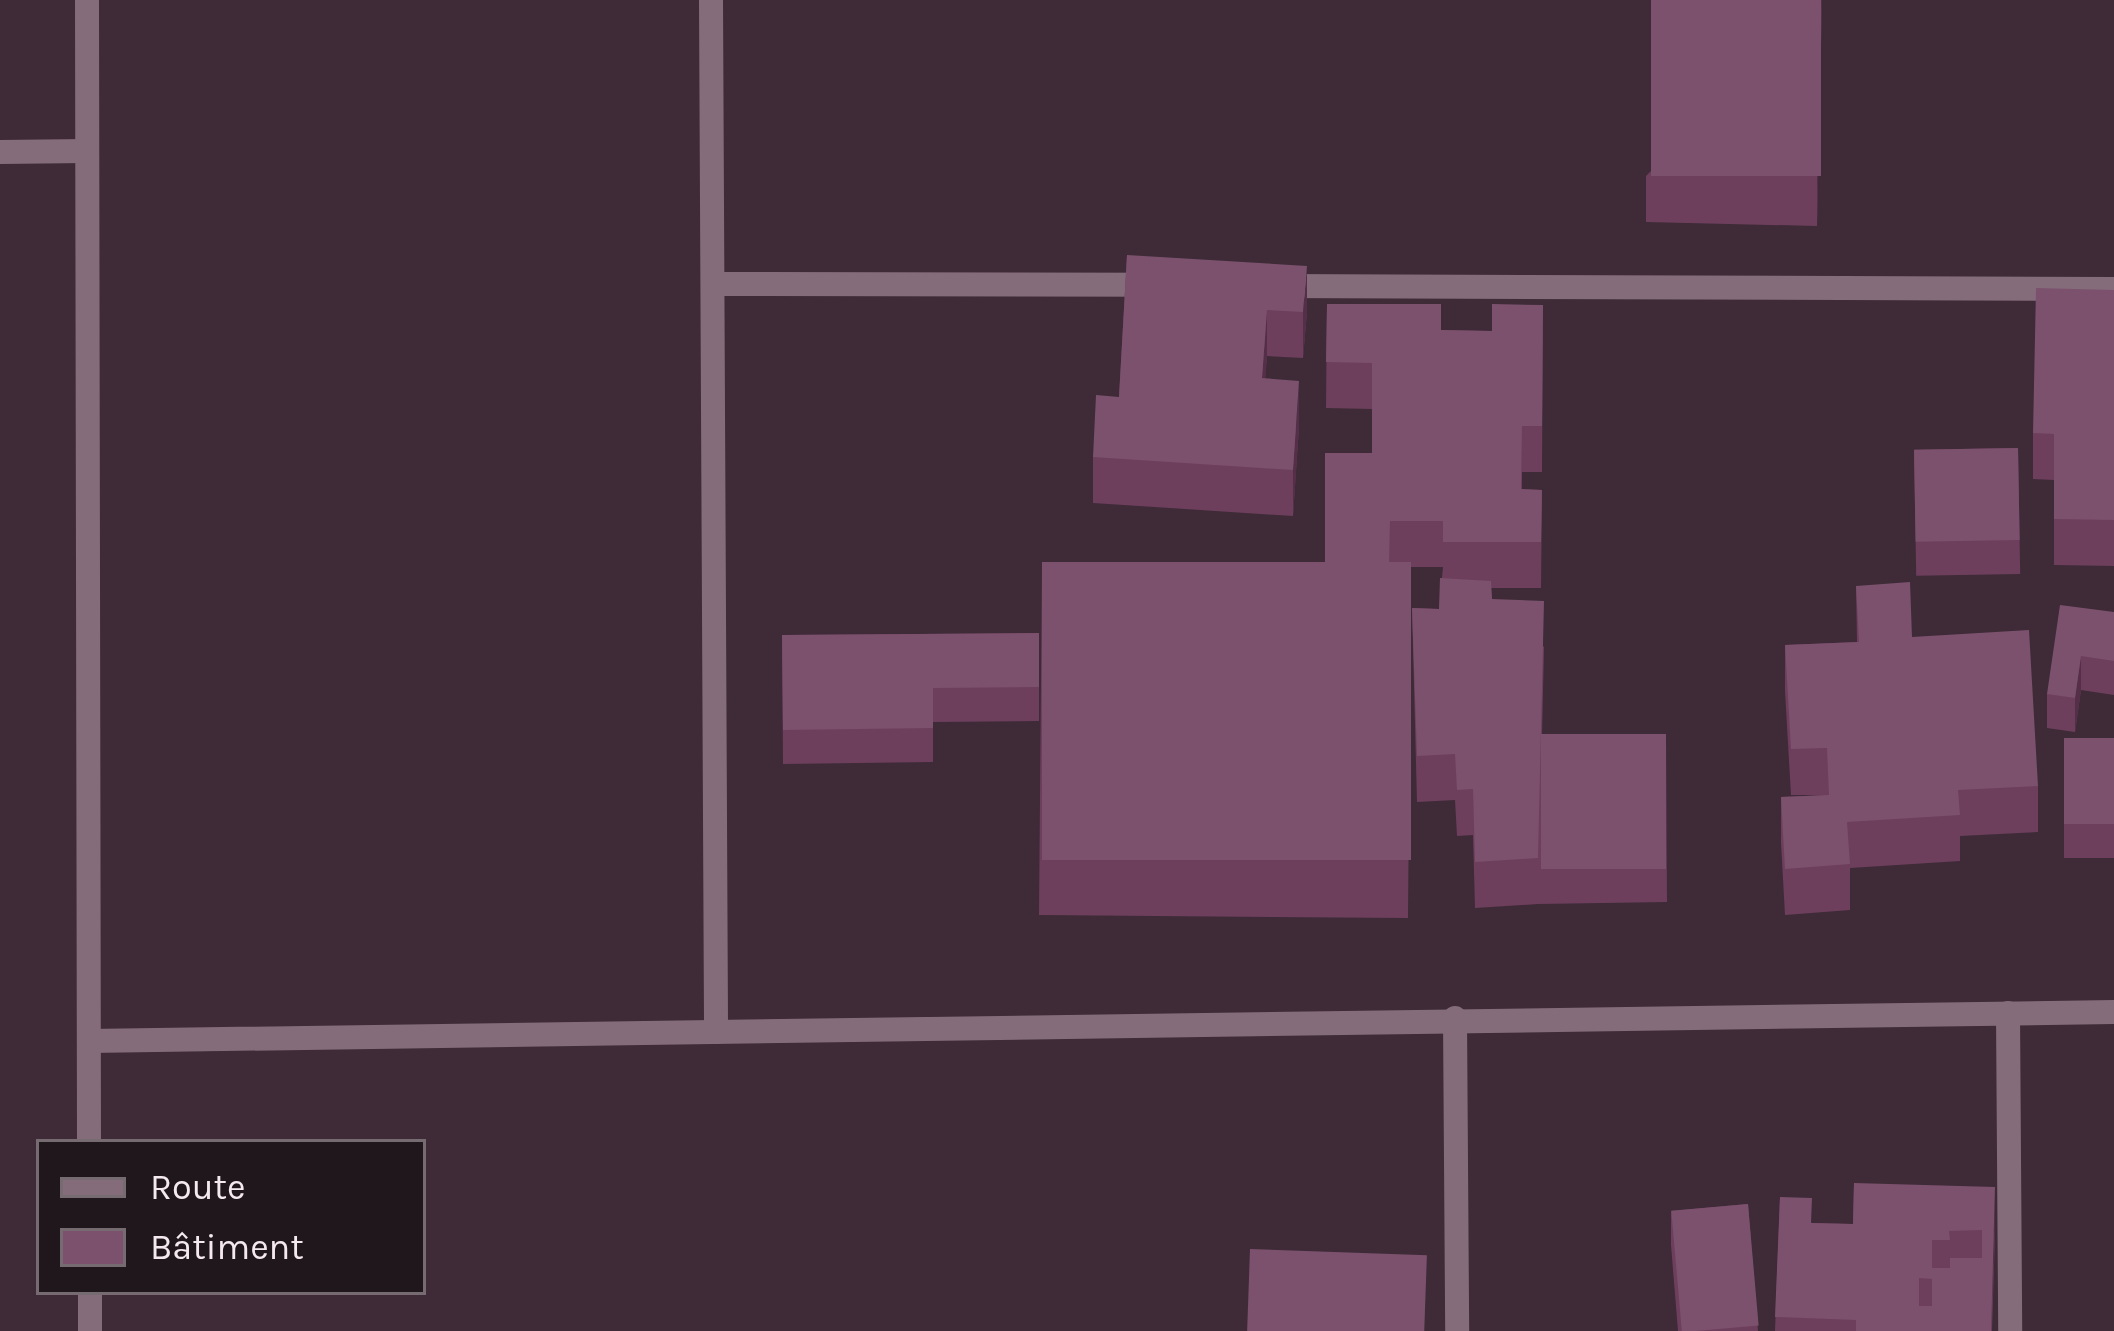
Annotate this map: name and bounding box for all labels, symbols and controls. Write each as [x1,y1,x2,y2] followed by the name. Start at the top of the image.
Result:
[36,1139,426,1295] legend
[150,1166,246,1208] text: Route
[150,1226,304,1268] text: Bâtiment

